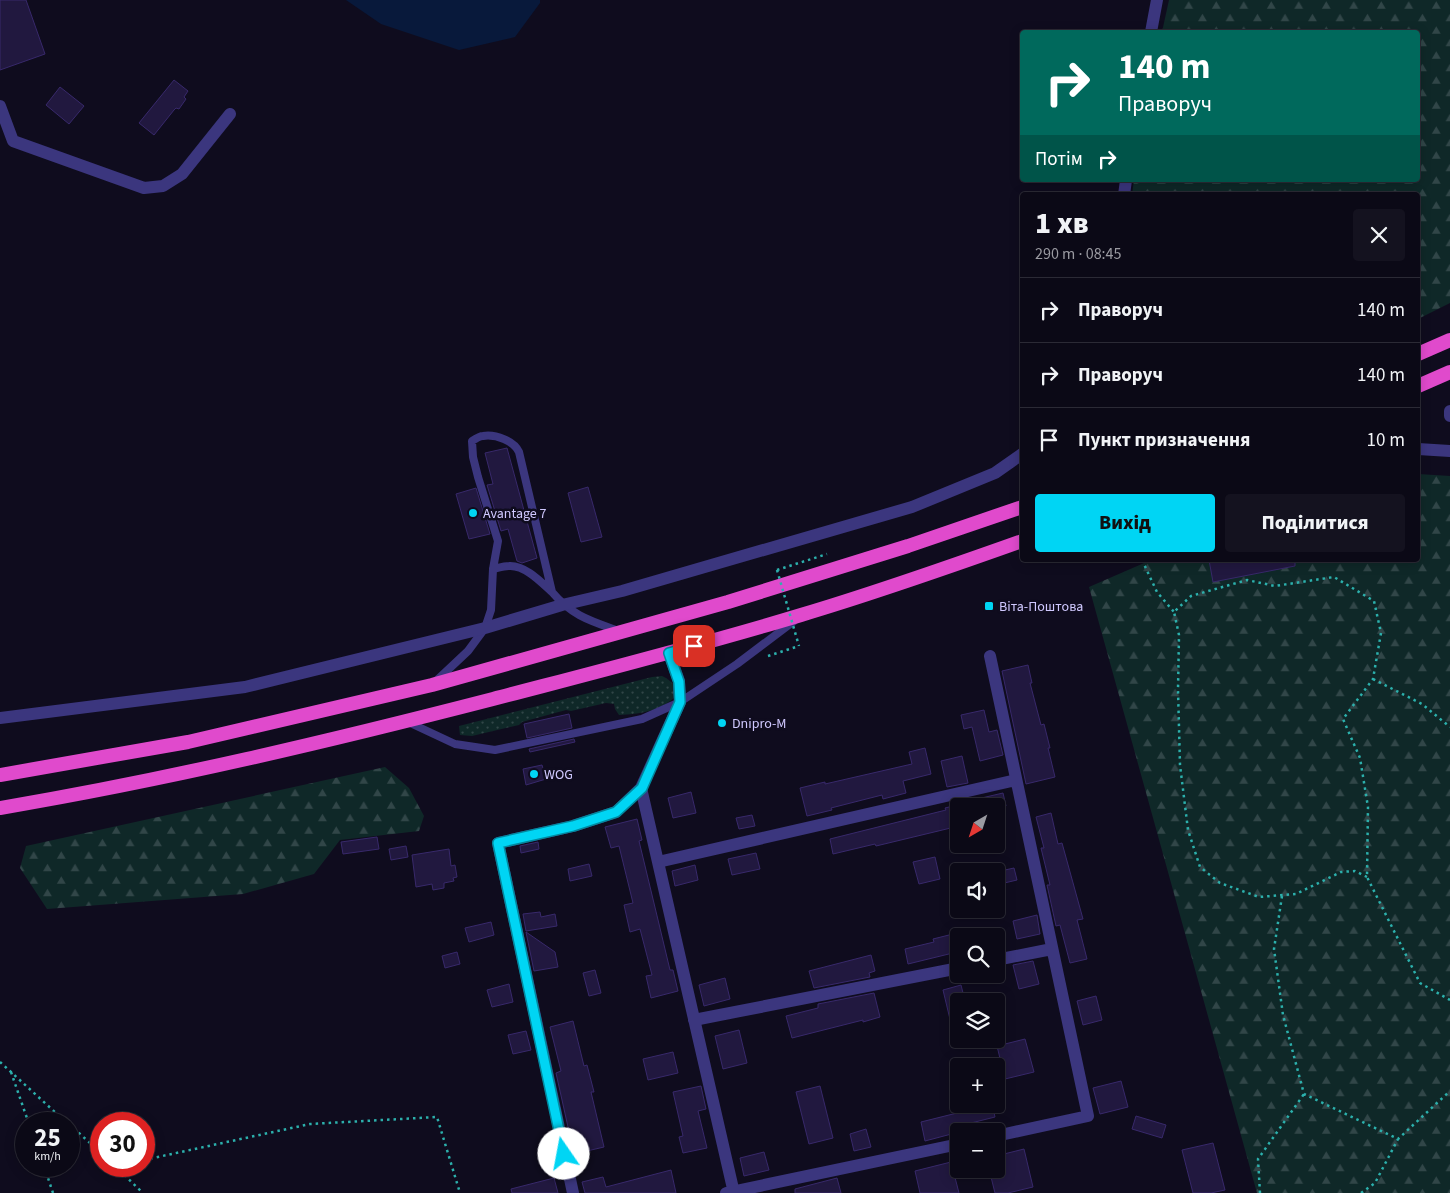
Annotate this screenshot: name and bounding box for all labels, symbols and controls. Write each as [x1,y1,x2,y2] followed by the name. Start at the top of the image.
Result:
[1118,42,1210,92] text: 140 m
[1035,50,1100,115] icon: right
[1118,88,1212,120] text: Праворуч
[1093,145,1121,173] icon: right
[1035,146,1083,173] text: Потім
[1035,202,1089,245] text: 1 хв
[1353,209,1405,261] button: close
[1035,243,1122,265] text: 290 m · 08:45
[1035,296,1063,324] icon: right
[1078,297,1163,324] text: Праворуч
[1357,297,1405,324] text: 140 m
[1035,361,1063,389] icon: right
[1078,362,1163,389] text: Праворуч
[1357,362,1405,389] text: 140 m
[1035,426,1063,454] icon: arrive
[1078,427,1250,454] text: Пункт призначення
[1367,427,1405,454] text: 10 m
[1035,494,1215,552] button: Вихід
[1225,494,1405,552] button: Поділитися
[483,504,547,524] place label: Avantage 7
[467,507,479,519] marker: Avantage 7
[999,597,1083,617] place label: Віта-Поштова
[983,600,995,612] marker: Віта-Поштова
[673,625,715,667] pin
[680,632,708,660] icon: arrive
[732,714,786,734] place label: Dnipro-M
[716,717,728,729] marker: Dnipro-M
[544,765,573,785] place label: WOG
[528,768,540,780] marker: WOG
[950,798,1005,852] north arrow
[950,798,1005,1178] map controls
[950,863,1005,918] button: sound
[950,928,1005,983] button: search
[950,993,1005,1048] button: layers
[950,1058,1005,1113] button: +
[90,1112,155,1177] speed limit sign: 30
[34,1120,61,1156] text: 25
[950,1123,1005,1178] button: −
[537,1127,589,1179] position arrow
[34,1148,61,1165] text: km/h

